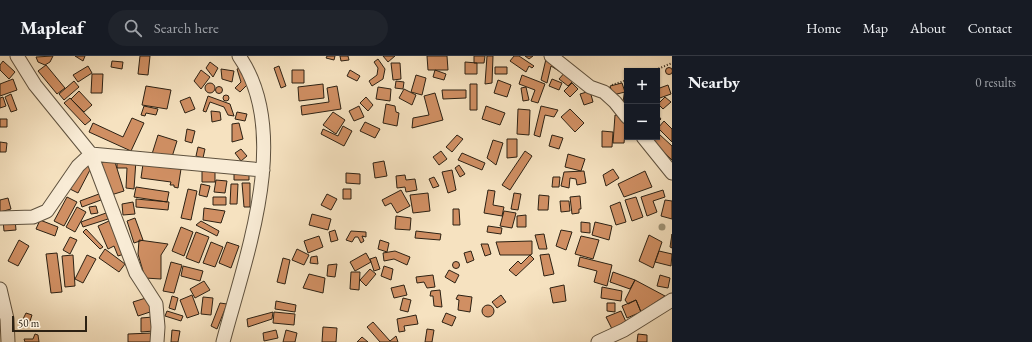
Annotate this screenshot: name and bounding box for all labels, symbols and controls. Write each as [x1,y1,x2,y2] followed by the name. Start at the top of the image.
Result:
[108,10,388,46] search box
[20,15,84,40] text: Mapleaf
[122,17,144,39] icon: search
[154,18,219,37] text: Search here
[806,19,841,37] text: Home
[863,19,888,37] text: Map
[910,19,946,37] text: About
[968,19,1012,37] text: Contact
[624,68,660,140] map controls
[624,68,660,104] button: +
[688,71,740,93] text: Nearby
[975,74,1016,91] text: 0 results
[624,104,660,140] button: −
[12,314,87,333] scale bar
[18,316,39,330] text: 50 m

